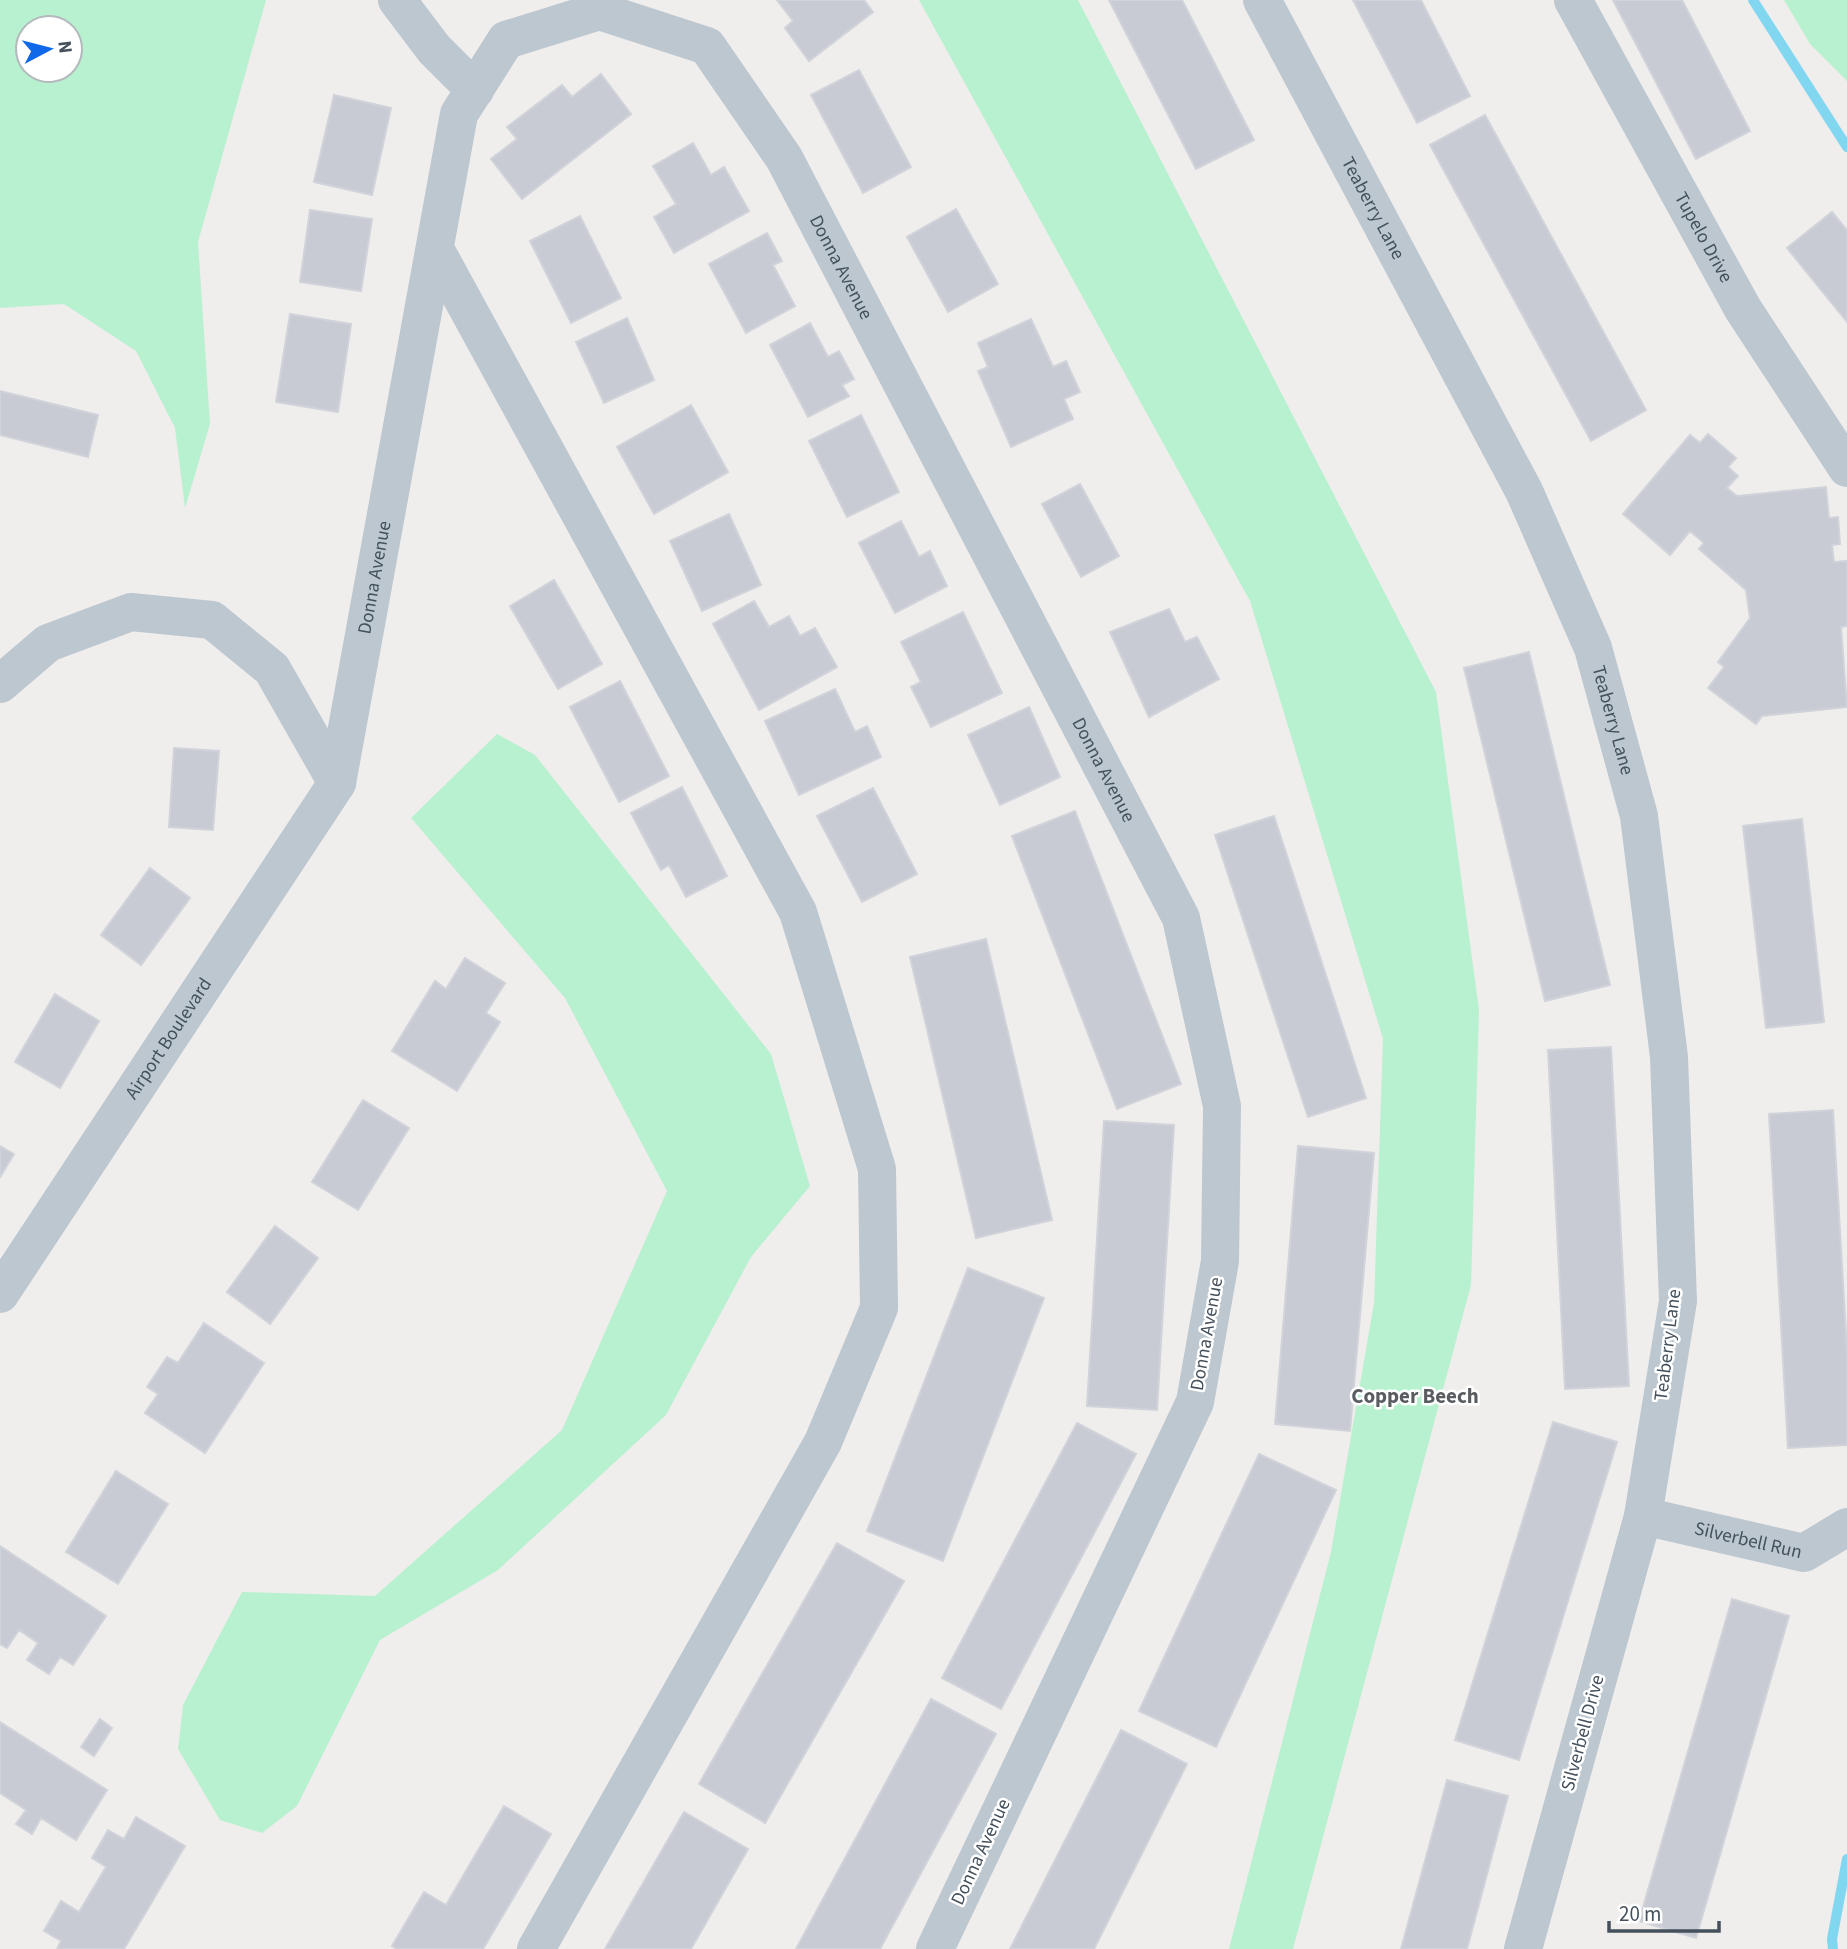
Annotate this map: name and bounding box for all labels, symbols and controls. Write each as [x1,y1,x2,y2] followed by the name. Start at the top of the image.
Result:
[14,14,84,84] north arrow
[50,39,79,55] text: N
[1335,152,1412,264] street label: Teaberry Lane
[1668,187,1740,288] street label: Tupelo Drive
[803,210,880,324] street label: Donna Avenue
[351,519,398,636] street label: Donna Avenue
[1585,662,1641,778] street label: Teaberry Lane
[1065,713,1142,827] street label: Donna Avenue
[118,972,218,1105] street label: Airport Boulevard
[1184,1275,1230,1393] street label: Donna Avenue
[1648,1287,1688,1403] street label: Teaberry Lane
[1351,1381,1479,1411] district label: Copper Beech
[1692,1515,1805,1566] street label: Silverbell Run
[1555,1672,1611,1794] street label: Silverbell Drive
[945,1794,1017,1910] street label: Donna Avenue
[1609,1890,1719,1934] scale bar
[1619,1899,1661,1929] text: 20 m

